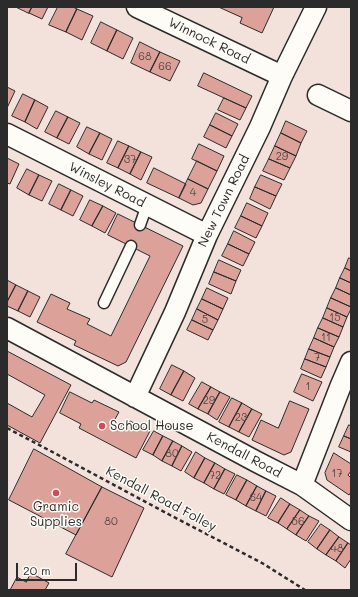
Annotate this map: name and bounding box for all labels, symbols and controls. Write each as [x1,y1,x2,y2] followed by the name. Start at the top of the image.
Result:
[166,15,252,67] street label: Winnock Road
[138,50,152,64] house number: 68
[158,60,172,74] house number: 66
[276,150,288,164] house number: 29
[195,152,253,250] street label: New Town Road
[124,153,136,167] house number: 37
[66,159,148,211] street label: Winsley Road
[190,186,196,200] house number: 4
[329,311,341,325] house number: 15
[202,313,208,327] house number: 5
[321,331,331,345] house number: 11
[314,351,320,365] house number: 7
[306,380,310,394] house number: 1
[203,394,215,408] house number: 29
[235,411,247,425] house number: 23
[110,418,194,434] place label: School House
[97,421,107,431] marker: School House
[204,429,284,481] street label: Kendall Road
[165,447,179,461] house number: 80
[103,463,219,535] street label: Kendall Road Folley
[331,467,343,481] house number: 17
[209,469,221,483] house number: 72
[51,488,61,498] marker: Gramic Supplies
[249,491,263,505] house number: 64
[30,499,82,530] place label: Gramic Supplies
[104,515,118,529] house number: 80
[291,515,305,529] house number: 56
[330,542,344,556] house number: 48
[18,555,79,581] scale bar
[23,562,51,578] text: 20 m

